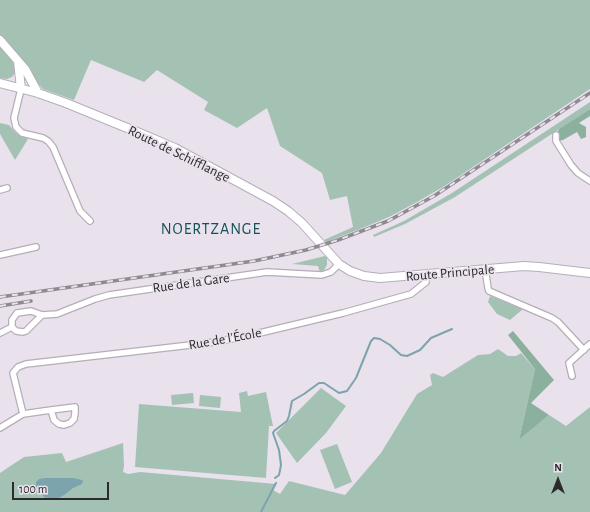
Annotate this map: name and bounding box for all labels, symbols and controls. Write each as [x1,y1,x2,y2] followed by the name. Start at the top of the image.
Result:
[125,122,233,186] street label: Route de Schifflange
[161,219,261,239] district label: NOERTZANGE
[405,261,495,285] street label: Route Principale
[152,269,230,297] street label: Rue de la Gare
[187,324,263,354] street label: Rue de l'École
[538,460,578,500] north arrow
[554,462,562,473] text: N
[14,474,111,500] scale bar
[19,483,47,495] text: 100 m

